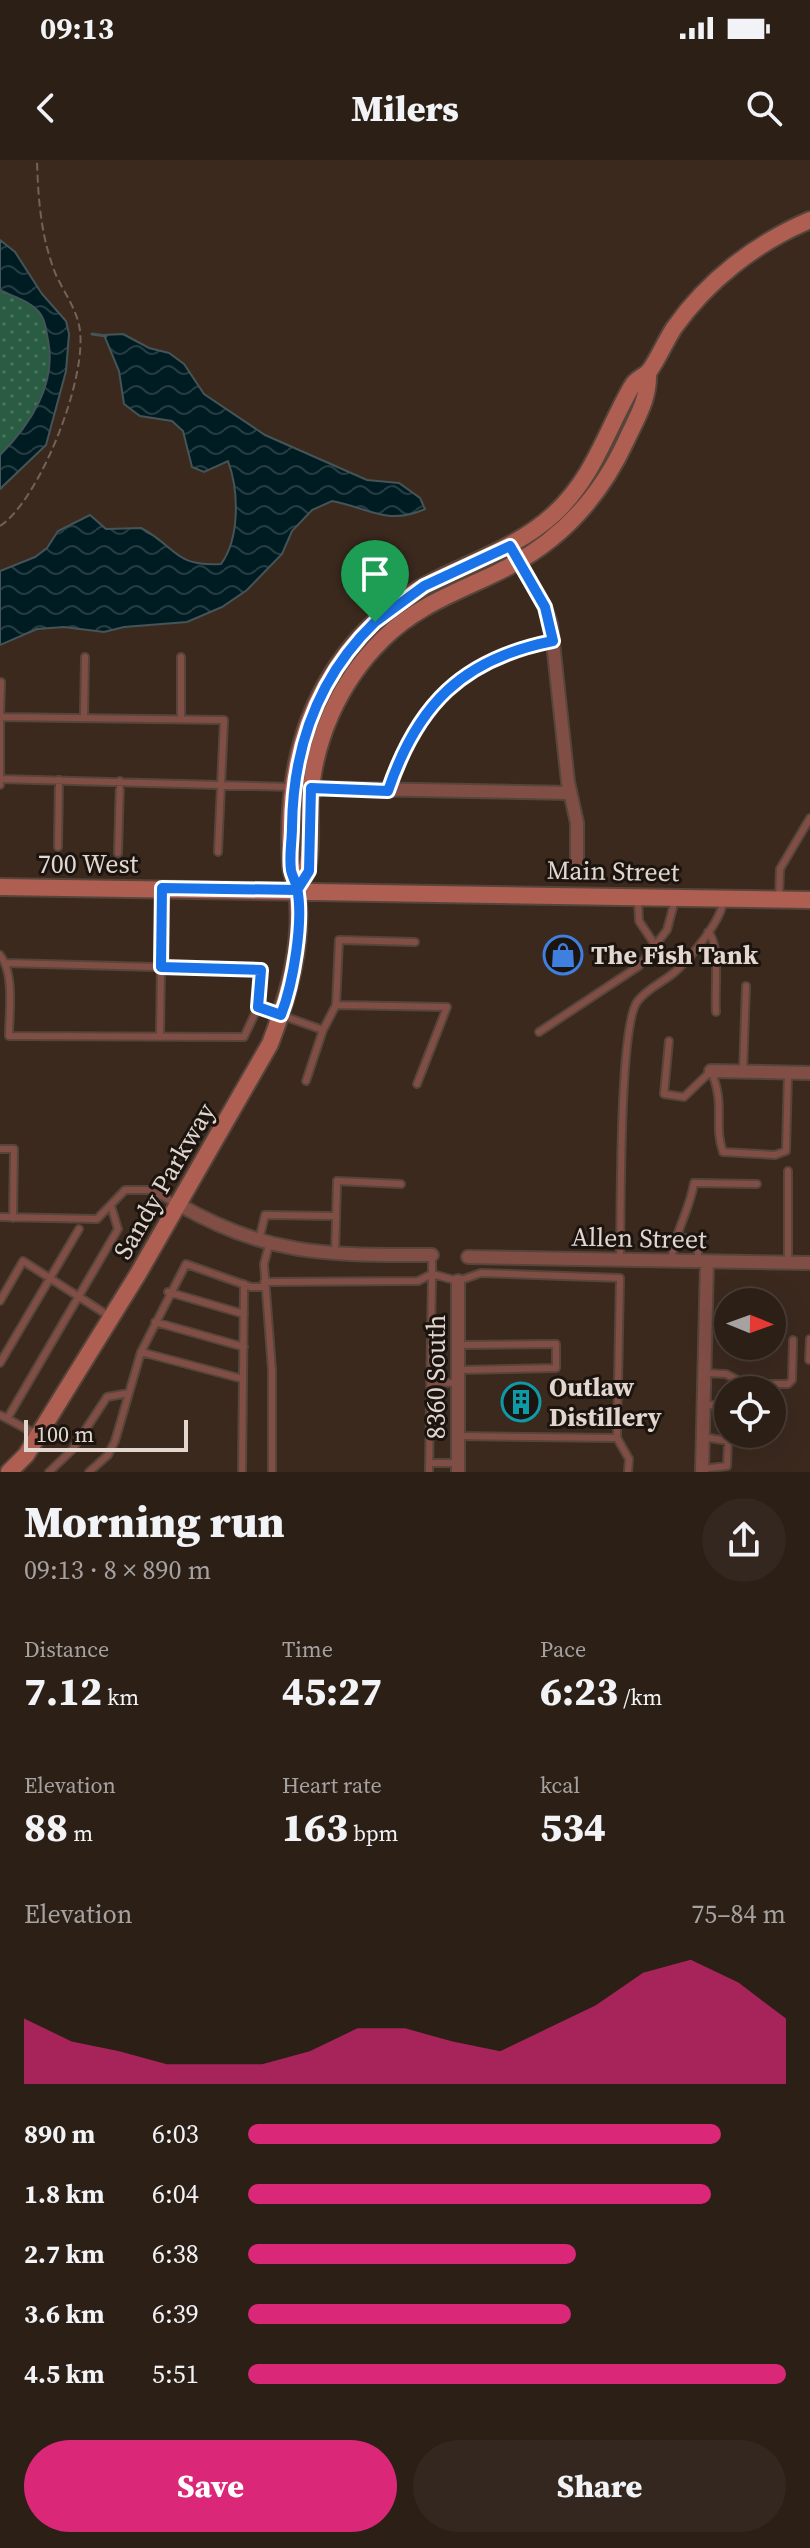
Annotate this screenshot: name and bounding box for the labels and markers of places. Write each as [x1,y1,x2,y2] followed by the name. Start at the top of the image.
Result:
[341,540,409,622] pin
[542,934,584,976] shop icon: The Fish Tank
[591,937,759,973] place label: The Fish Tank
[549,1369,662,1435] place label: Outlaw Distillery
[500,1381,542,1423] building icon: Outlaw Distillery

